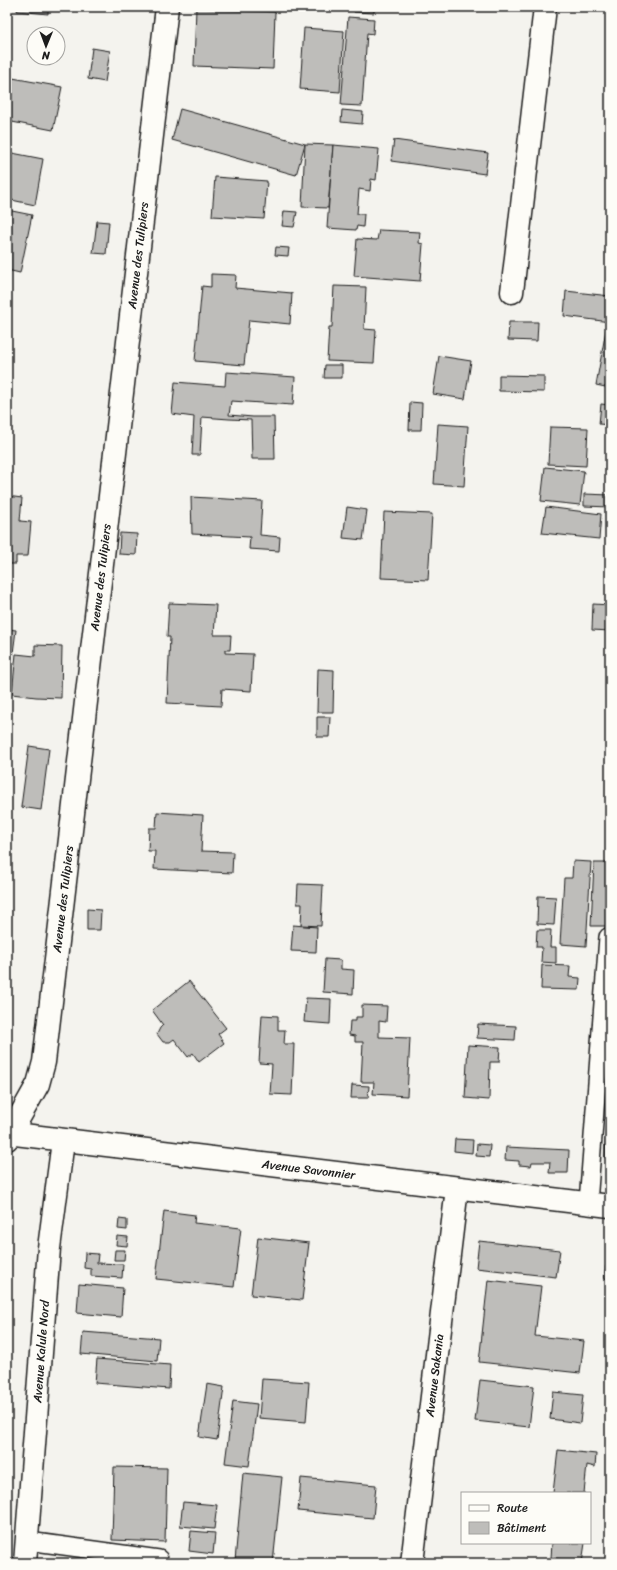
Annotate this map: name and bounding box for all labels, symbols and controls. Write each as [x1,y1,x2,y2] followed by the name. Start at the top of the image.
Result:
[26,26,66,66] north arrow
[41,46,51,65] text: N
[121,200,155,311] street label: Avenue des Tulipiers
[83,522,118,633] street label: Avenue des Tulipiers
[46,844,80,955] street label: Avenue des Tulipiers
[260,1153,358,1186] street label: Avenue Savonnier
[26,1299,56,1405] street label: Avenue Kalule Nord
[419,1333,450,1419] street label: Avenue Sakania
[461,1492,591,1544] legend
[497,1497,528,1519] text: Route
[497,1517,546,1539] text: Bâtiment

